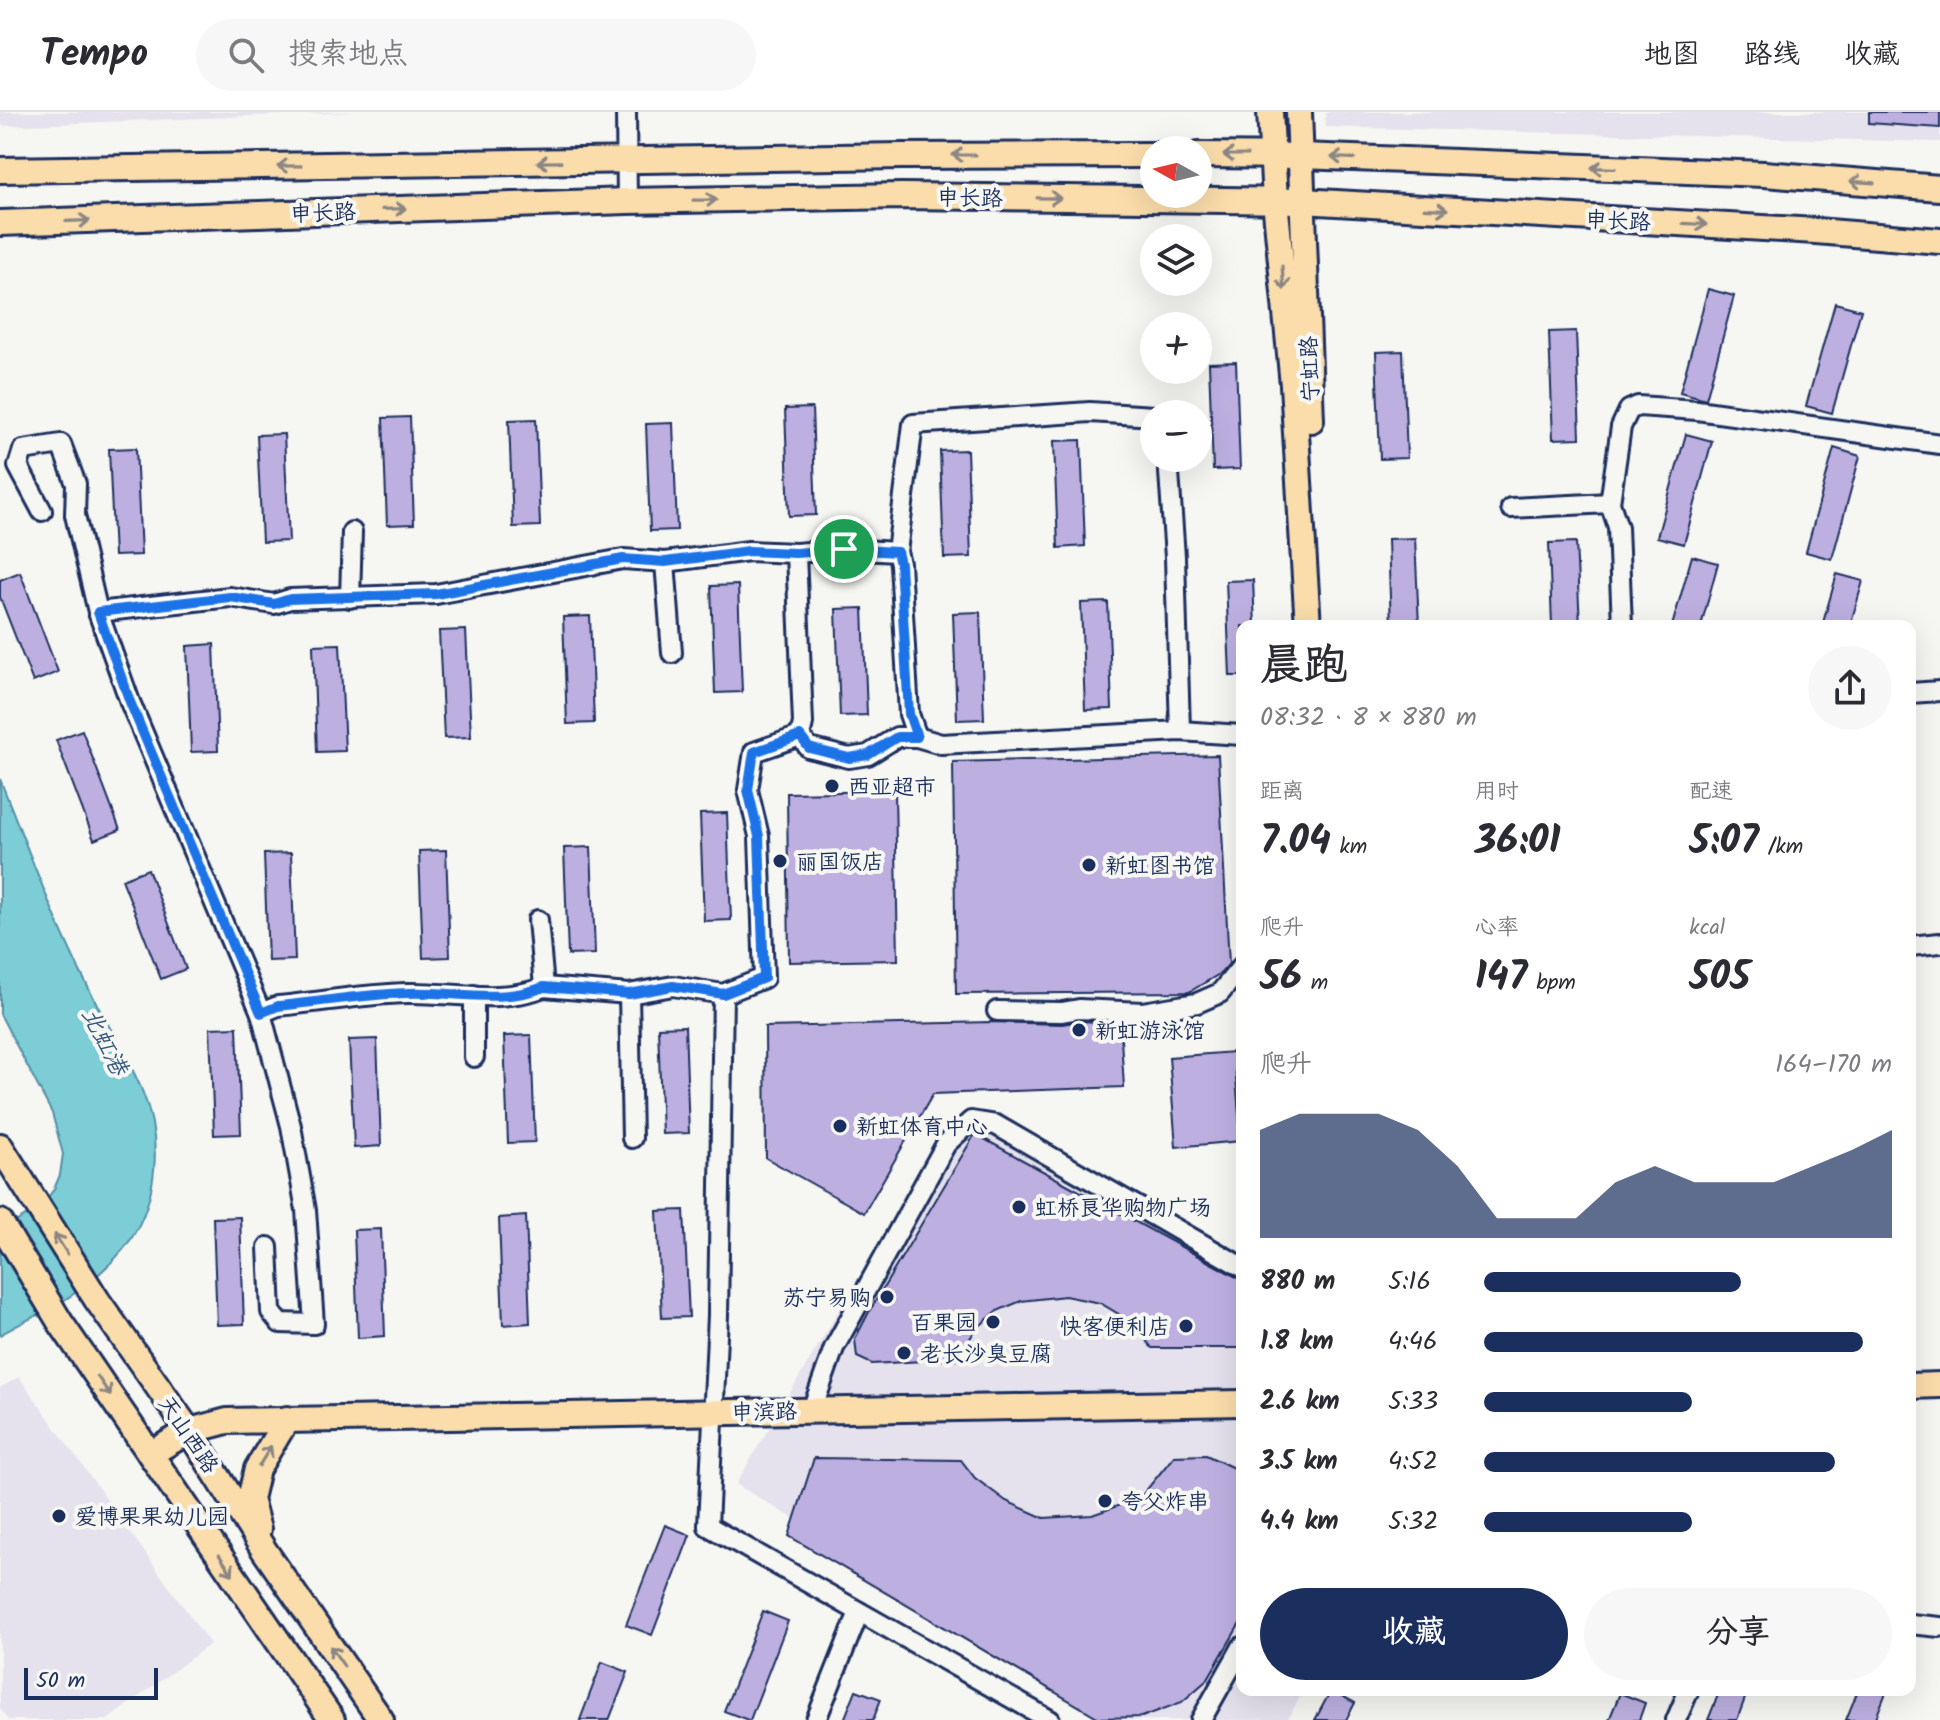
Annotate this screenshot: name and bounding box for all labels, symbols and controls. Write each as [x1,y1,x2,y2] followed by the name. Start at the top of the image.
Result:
[196,19,756,91] search box
[40,25,148,85] text: Tempo
[288,31,408,79] text: 搜索地点
[224,33,268,77] icon: search
[1644,33,1700,78] text: 地图
[1744,33,1800,78] text: 路线
[1844,33,1900,78] text: 收藏
[1140,136,1212,208] north arrow
[1140,136,1212,472] map controls
[1222,147,1249,163] one-way arrow
[951,148,978,163] one-way arrow
[1330,150,1357,165] one-way arrow
[536,154,563,170] one-way arrow
[276,158,303,174] one-way arrow
[1590,160,1617,175] one-way arrow
[1849,174,1876,189] one-way arrow
[937,181,1003,218] street label: 申长路
[1035,190,1062,206] one-way arrow
[691,192,718,208] one-way arrow
[289,196,357,233] street label: 申长路
[380,202,407,217] one-way arrow
[1422,202,1449,217] one-way arrow
[1584,203,1652,242] street label: 申长路
[64,213,91,228] one-way arrow
[1681,217,1708,232] one-way arrow
[1140,224,1212,296] button: layers
[1275,264,1290,291] one-way arrow
[1140,312,1212,384] button: +
[1293,335,1330,403] street label: 宁虹路
[1140,400,1212,472] button: −
[810,515,878,583] pin
[822,527,866,571] icon: arrive
[1260,632,1348,702] text: 晨跑
[1808,646,1892,730] button: share
[1260,697,1477,739] text: 08:32 · 8 × 880 m
[848,771,936,806] place label: 西亚超市
[1260,775,1304,810] text: 距离
[1475,775,1519,810] text: 用时
[1689,775,1733,810] text: 配速
[823,777,841,795] marker: 西亚超市
[1260,810,1331,874] text: 7.04
[1475,810,1561,874] text: 36:01
[1689,810,1759,874] text: 5:07
[1331,830,1367,865] text: km
[1759,830,1803,865] text: /km
[796,846,884,881] place label: 丽国饭店
[1105,850,1215,885] place label: 新虹图书馆
[771,852,789,870] marker: 丽国饭店
[1080,856,1098,874] marker: 新虹图书馆
[1260,911,1304,946] text: 爬升
[1475,911,1519,946] text: 心率
[1689,911,1725,946] text: kcal
[1260,946,1302,1010] text: 56
[1475,946,1527,1010] text: 147
[1689,946,1750,1010] text: 505
[1302,966,1328,1001] text: m
[1527,966,1576,1001] text: bpm
[70,1001,138,1084] water label: 北虹港
[1095,1015,1205,1050] place label: 新虹游泳馆
[1070,1021,1088,1039] marker: 新虹游泳馆
[1260,1044,1312,1086] text: 爬升
[1775,1044,1892,1086] text: 164–170 m
[856,1111,988,1146] place label: 新虹体育中心
[831,1117,849,1135] marker: 新虹体育中心
[1035,1192,1211,1227] place label: 虹桥良华购物广场
[1010,1198,1028,1216] marker: 虹桥良华购物广场
[53,1233,69,1256] one-way arrow
[1260,1261,1335,1303] text: 880 m
[1388,1261,1431,1303] text: 5:16
[783,1282,871,1317] place label: 苏宁易购
[878,1288,896,1306] marker: 苏宁易购
[911,1307,977,1342] place label: 百果园
[1060,1311,1170,1346] place label: 快客便利店
[984,1313,1002,1331] marker: 百果园
[1177,1317,1195,1335] marker: 快客便利店
[1260,1321,1333,1363] text: 1.8 km
[1388,1321,1438,1363] text: 4:46
[920,1338,1052,1373] place label: 老长沙臭豆腐
[895,1344,913,1362] marker: 老长沙臭豆腐
[96,1375,112,1397] one-way arrow
[1260,1381,1340,1423] text: 2.6 km
[1388,1381,1438,1423] text: 5:33
[148,1389,226,1482] street label: 天山西路
[731,1395,797,1432] street label: 申滨路
[1260,1441,1338,1483] text: 3.5 km
[1388,1441,1438,1483] text: 4:52
[257,1445,273,1468] one-way arrow
[1121,1486,1209,1521] place label: 夸父炸串
[1096,1492,1114,1510] marker: 夸父炸串
[75,1501,229,1536] place label: 爱博果果幼儿园
[1260,1501,1339,1543] text: 4.4 km
[1388,1501,1438,1543] text: 5:32
[50,1507,68,1525] marker: 爱博果果幼儿园
[218,1553,234,1575] one-way arrow
[1260,1588,1568,1680] button: 收藏
[1584,1588,1892,1680] button: 分享
[329,1645,345,1667] one-way arrow
[24,1664,158,1700] scale bar
[36,1664,85,1699] text: 50 m

